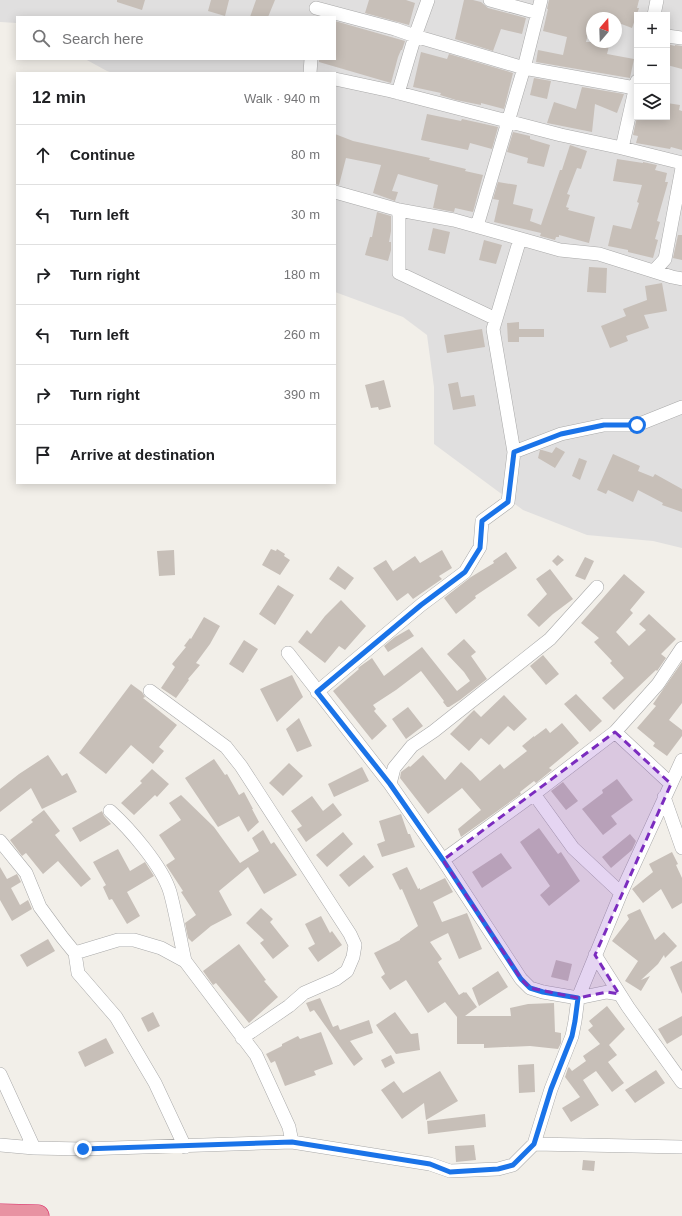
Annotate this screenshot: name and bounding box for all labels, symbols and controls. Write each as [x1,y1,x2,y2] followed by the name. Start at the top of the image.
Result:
[586,12,622,48] north arrow
[634,12,670,120] map controls
[634,12,670,48] button: +
[16,16,336,60] search box
[30,27,52,49] icon: search
[62,30,144,47] text: Search here
[634,48,670,84] button: −
[634,84,670,120] button: layers
[32,88,86,107] text: 12 min
[244,91,320,106] text: Walk · 940 m
[32,144,54,166] icon: ahead
[70,146,135,163] text: Continue
[291,147,320,162] text: 80 m
[32,204,54,226] icon: left
[70,206,129,223] text: Turn left
[291,207,320,222] text: 30 m
[32,264,54,286] icon: right
[70,266,140,283] text: Turn right
[284,267,320,282] text: 180 m
[32,324,54,346] icon: left
[70,326,129,343] text: Turn left
[284,327,320,342] text: 260 m
[32,384,54,406] icon: right
[70,386,140,403] text: Turn right
[284,387,320,402] text: 390 m
[628,416,646,434] route start
[32,444,54,466] icon: arrive
[70,446,215,463] text: Arrive at destination
[74,1140,92,1158] route end

